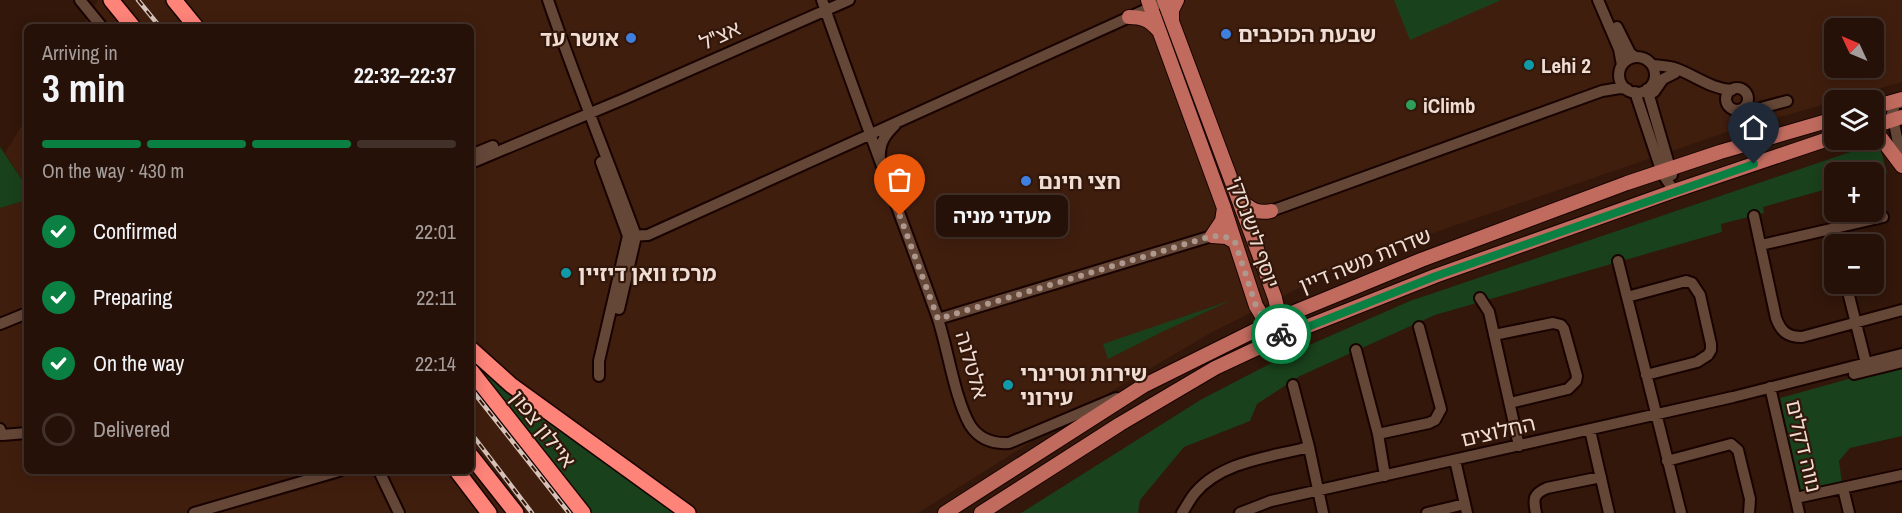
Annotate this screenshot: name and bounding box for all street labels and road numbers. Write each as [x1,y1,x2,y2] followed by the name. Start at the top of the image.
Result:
[695,13,745,57] street label: אצ"ל
[1221,172,1287,292] street label: יוסף לישנסקי
[1295,220,1435,300] street label: שדרות משה דיין
[949,328,995,402] street label: אלטלנה
[503,384,583,474] street label: איילון צפון
[1779,397,1829,495] street label: נווה דקלים
[1458,408,1538,454] street label: החלוצים

